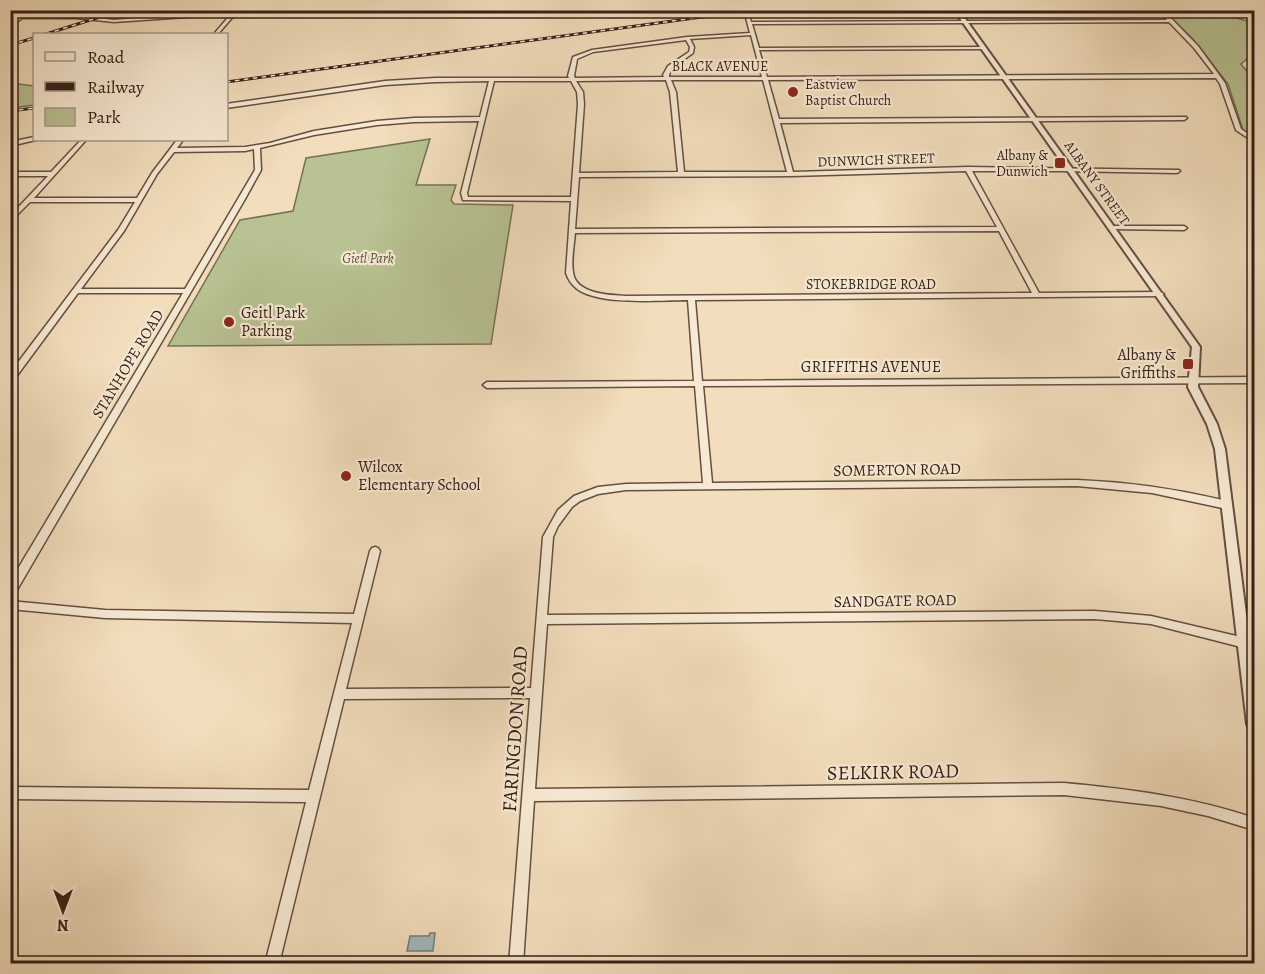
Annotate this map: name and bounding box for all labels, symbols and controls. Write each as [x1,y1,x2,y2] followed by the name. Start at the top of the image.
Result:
[33,33,228,141] legend
[87,45,125,69] text: Road
[672,57,768,76] street label: BLACK AVENUE
[87,75,145,99] text: Railway
[805,75,892,110] place label: Eastview Baptist Church
[786,85,800,99] marker: Eastview Baptist Church
[87,105,121,129] text: Park
[1059,136,1134,229] street label: ALBANY STREET
[996,146,1049,181] place label: Albany & Dunwich
[817,148,935,172] street label: DUNWICH STREET
[1053,156,1067,170] marker: Albany & Dunwich
[342,249,394,268] park label: Gietl Park
[806,275,936,294] street label: STOKEBRIDGE ROAD
[241,302,305,342] place label: Geitl Park Parking
[87,305,169,423] street label: STANHOPE ROAD
[222,315,236,329] marker: Geitl Park Parking
[1117,344,1177,384] place label: Albany & Griffiths
[801,356,941,378] street label: GRIFFITHS AVENUE
[1181,357,1195,371] marker: Albany & Griffiths
[357,456,481,496] place label: Wilcox Elementary School
[833,458,961,482] street label: SOMERTON ROAD
[339,469,353,483] marker: Wilcox Elementary School
[833,589,957,613] street label: SANDGATE ROAD
[496,645,534,813] street label: FARINGDON ROAD
[827,757,959,787] street label: SELKIRK ROAD
[33,881,93,941] north arrow
[57,914,69,936] text: N

